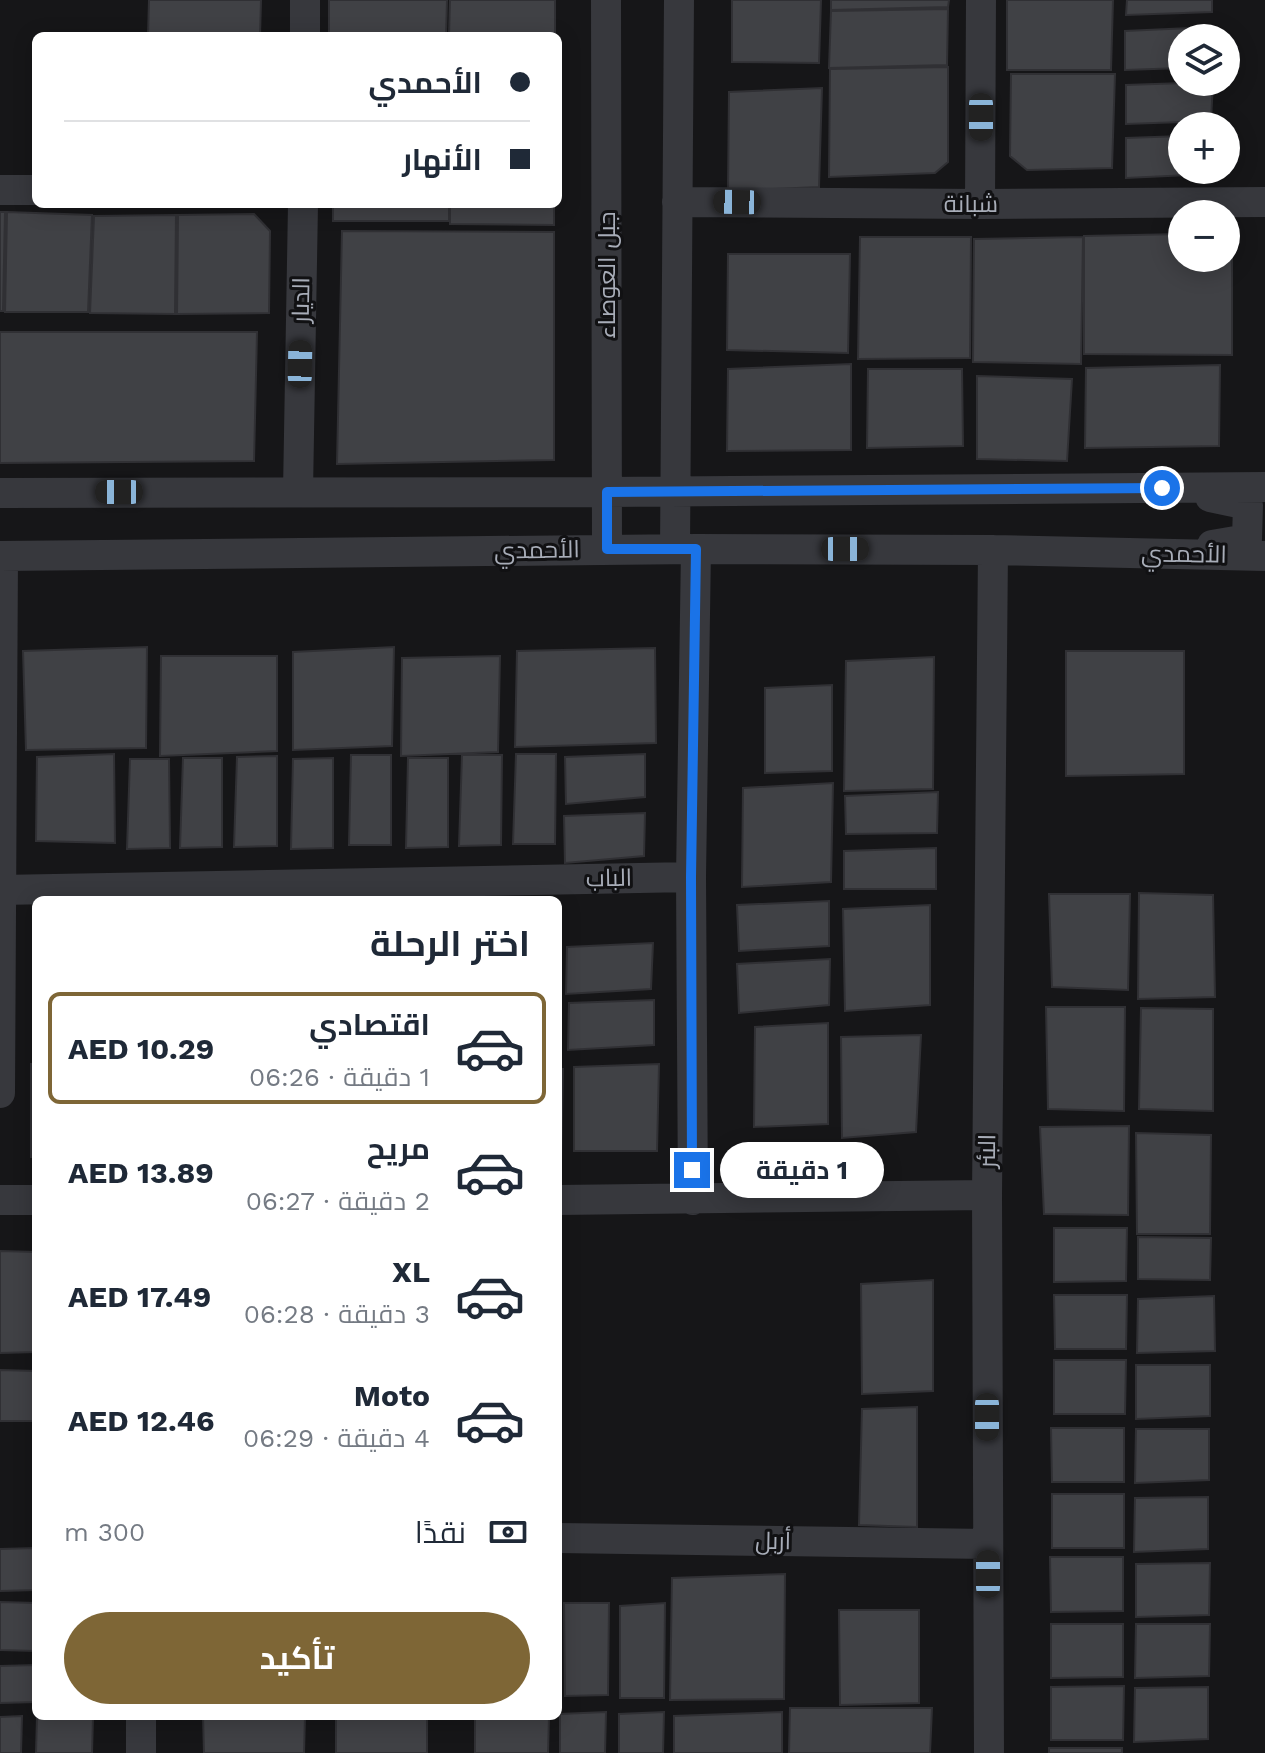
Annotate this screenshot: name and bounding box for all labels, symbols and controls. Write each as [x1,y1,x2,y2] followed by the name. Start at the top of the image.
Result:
[1168,24,1240,272] map controls
[1168,24,1240,96] button: layers
[369,65,482,100] text: الأحمدي
[969,93,993,141] car
[1168,112,1240,184] button: +
[402,142,482,177] text: الأنهار
[713,190,761,214] car
[944,190,998,218] street label: شبانة
[1168,200,1240,272] button: −
[593,211,621,339] street label: جبل العوصاء
[287,277,315,325] street label: الديار
[288,340,312,388] car
[1144,470,1180,506] route start
[95,480,143,504] car
[494,535,580,569] street label: الأحمدي
[821,537,869,561] car
[1141,539,1227,573] street label: الأحمدي
[586,864,632,892] street label: الباب
[370,923,530,965] text: اختر الرحلة
[309,1007,430,1042] text: اقتصادي
[454,1012,526,1084] icon: car
[68,1031,214,1066] text: AED 10.29
[249,1062,430,1092] text: 1 دقيقة · 06:26
[367,1131,430,1166] text: مريح
[973,1134,1001,1170] street label: البئر
[454,1136,526,1208] icon: car
[720,1142,884,1198] callout: 1 دقيقة
[674,1152,710,1188] route end
[68,1155,214,1190] text: AED 13.89
[756,1155,848,1185] text: 1 دقيقة
[246,1186,430,1216] text: 2 دقيقة · 06:27
[392,1254,430,1289] text: XL
[454,1260,526,1332] icon: car
[68,1279,211,1314] text: AED 17.49
[244,1299,430,1329] text: 3 دقيقة · 06:28
[354,1378,430,1413] text: Moto
[454,1384,526,1456] icon: car
[975,1393,999,1441] car
[68,1403,214,1438] text: AED 12.46
[243,1423,430,1453] text: 4 دقيقة · 06:29
[486,1510,530,1554] icon: cash
[415,1515,466,1550] text: نقدًا
[64,1517,145,1547] text: 300 m
[755,1525,791,1555] street label: أربل
[976,1550,1000,1598] car
[64,1612,530,1704] button: تأكيد

